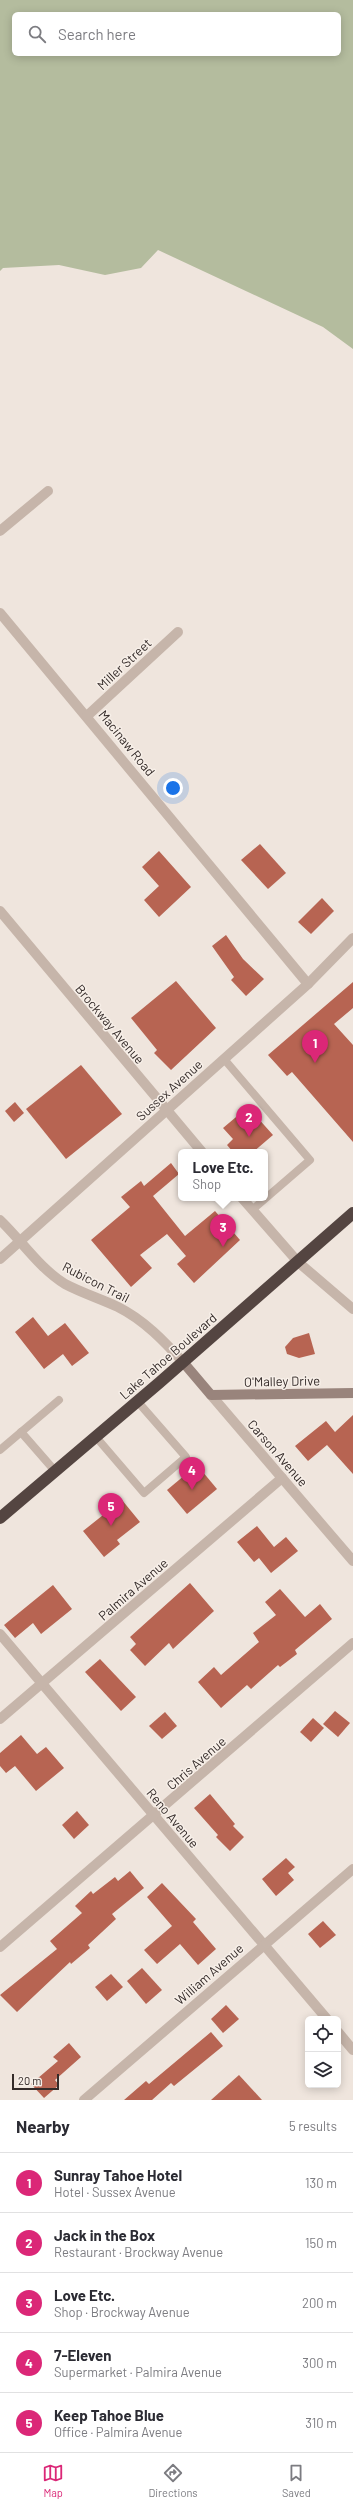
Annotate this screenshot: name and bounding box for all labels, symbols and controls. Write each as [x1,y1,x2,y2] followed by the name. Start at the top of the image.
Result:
[12,12,341,56] search box
[26,23,48,45] icon: search
[58,25,136,43] text: Search here
[94,635,154,693] street label: Miller Street
[96,707,158,779] street label: Macinaw Road
[163,778,183,798] your location
[72,981,148,1067] street label: Brockway Avenue
[302,1030,328,1063] pin: 1
[133,1056,206,1124] street label: Sussex Avenue
[236,1104,262,1137] pin: 2
[178,1149,268,1201] popup
[192,1158,254,1176] text: Love Etc.
[192,1176,221,1192] text: Shop
[210,1214,236,1247] pin: 3
[60,1258,132,1306] street label: Rubicon Trail
[116,1309,220,1403] street label: Lake Tahoe Boulevard
[244,1372,320,1390] street label: O'Malley Drive
[245,1416,311,1490] street label: Carson Avenue
[179,1457,205,1490] pin: 4
[98,1493,124,1526] pin: 5
[95,1555,171,1623] street label: Palmira Avenue
[163,1733,229,1793] street label: Chris Avenue
[143,1785,203,1851] street label: Reno Avenue
[172,1940,246,2008] street label: William Avenue
[305,2016,341,2088] map controls
[305,2016,341,2052] button: locate
[305,2052,341,2088] button: layers
[12,2072,59,2091] scale bar
[18,2074,41,2087] text: 20 m
[16,2116,70,2136] text: Nearby
[289,2118,337,2134] text: 5 results
[54,2166,182,2184] text: Sunray Tahoe Hotel
[27,2175,31,2191] text: 1
[305,2175,337,2191] text: 130 m
[54,2184,176,2200] text: Hotel · Sussex Avenue
[54,2226,155,2244] text: Jack in the Box
[25,2235,33,2251] text: 2
[305,2235,337,2251] text: 150 m
[54,2244,223,2260] text: Restaurant · Brockway Avenue
[54,2286,115,2304] text: Love Etc.
[25,2295,33,2311] text: 3
[302,2295,337,2311] text: 200 m
[54,2304,190,2320] text: Shop · Brockway Avenue
[54,2346,111,2364] text: 7-Eleven
[25,2355,33,2371] text: 4
[302,2355,337,2371] text: 300 m
[54,2364,222,2380] text: Supermarket · Palmira Avenue
[54,2406,164,2424] text: Keep Tahoe Blue
[25,2415,33,2431] text: 5
[305,2415,337,2431] text: 310 m
[54,2424,183,2440] text: Office · Palmira Avenue
[42,2462,64,2499] tab: Map
[148,2462,198,2499] tab: Directions
[282,2462,311,2499] tab: Saved

